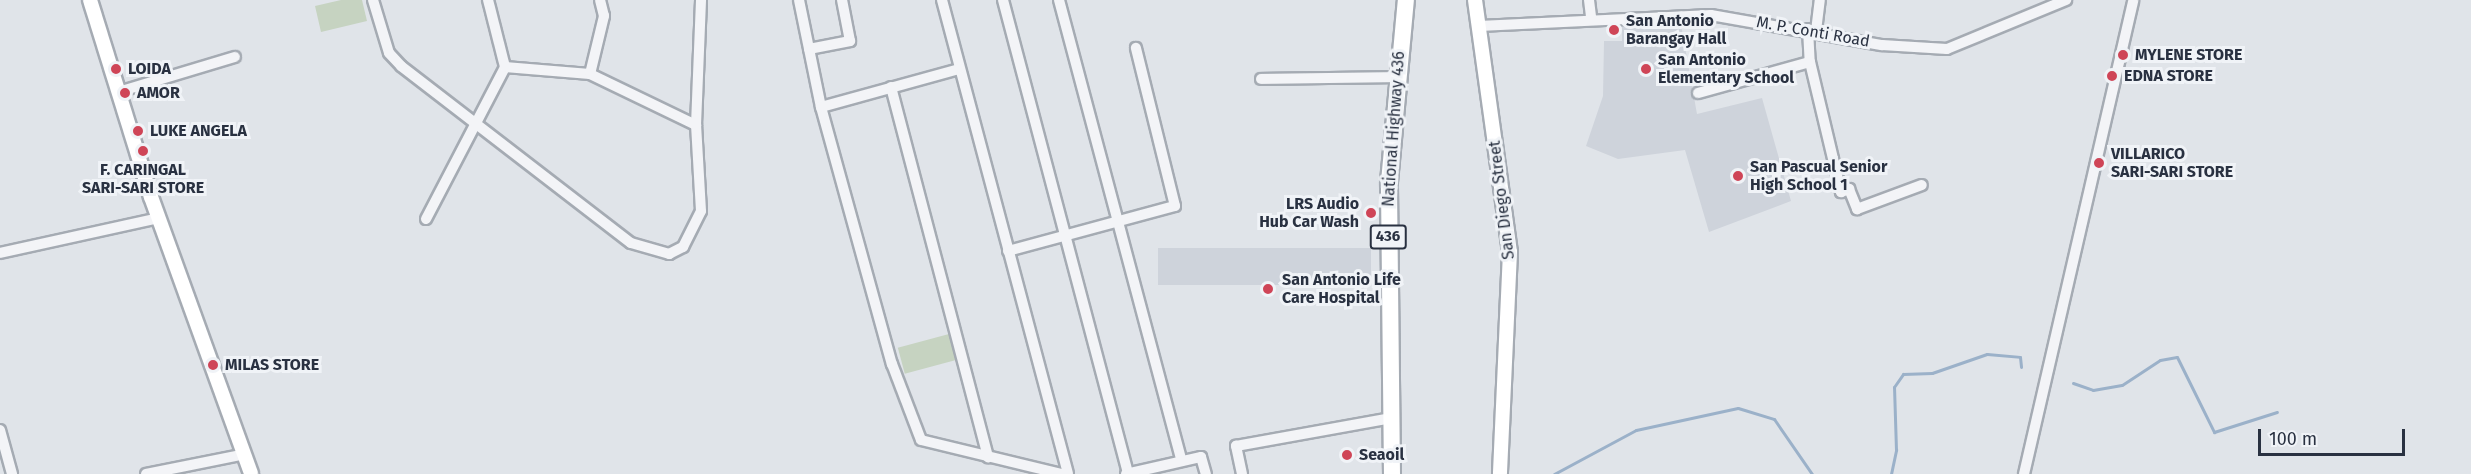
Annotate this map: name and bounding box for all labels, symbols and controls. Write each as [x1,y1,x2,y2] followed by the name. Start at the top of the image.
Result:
[1626,11,1726,49] place label: San Antonio Barangay Hall
[1755,13,1871,51] street label: M. P. Conti Road
[1607,23,1621,37] marker: San Antonio Barangay Hall
[2135,45,2242,65] place label: MYLENE STORE
[2116,48,2130,62] marker: MYLENE STORE
[1658,50,1794,88] place label: San Antonio Elementary School
[1379,51,1409,207] street label: National Highway 436
[128,59,171,79] place label: LOIDA
[109,62,123,76] marker: LOIDA
[1639,62,1653,76] marker: San Antonio Elementary School
[2124,66,2213,86] place label: EDNA STORE
[2105,69,2119,83] marker: EDNA STORE
[137,83,180,103] place label: AMOR
[118,86,132,100] marker: AMOR
[150,121,247,141] place label: LUKE ANGELA
[131,124,145,138] marker: LUKE ANGELA
[1485,139,1519,261] street label: San Diego Street
[136,144,150,158] marker: F. CARINGAL SARI-SARI STORE
[2111,144,2233,182] place label: VILLARICO SARI-SARI STORE
[2092,156,2106,170] marker: VILLARICO SARI-SARI STORE
[1750,157,1887,195] place label: San Pascual Senior High School 1
[82,160,204,198] place label: F. CARINGAL SARI-SARI STORE
[1731,169,1745,183] marker: San Pascual Senior High School 1
[1259,194,1359,232] place label: LRS Audio Hub Car Wash
[1364,206,1378,220] marker: LRS Audio Hub Car Wash
[1368,225,1408,249] road number: 436
[1282,270,1401,308] place label: San Antonio Life Care Hospital
[1259,280,1277,298] marker: San Antonio Life Care Hospital
[225,355,319,375] place label: MILAS STORE
[206,358,220,372] marker: MILAS STORE
[2261,417,2408,455] scale bar
[2269,428,2317,450] text: 100 m
[1359,445,1404,465] place label: Seaoil
[1340,448,1354,462] marker: Seaoil

